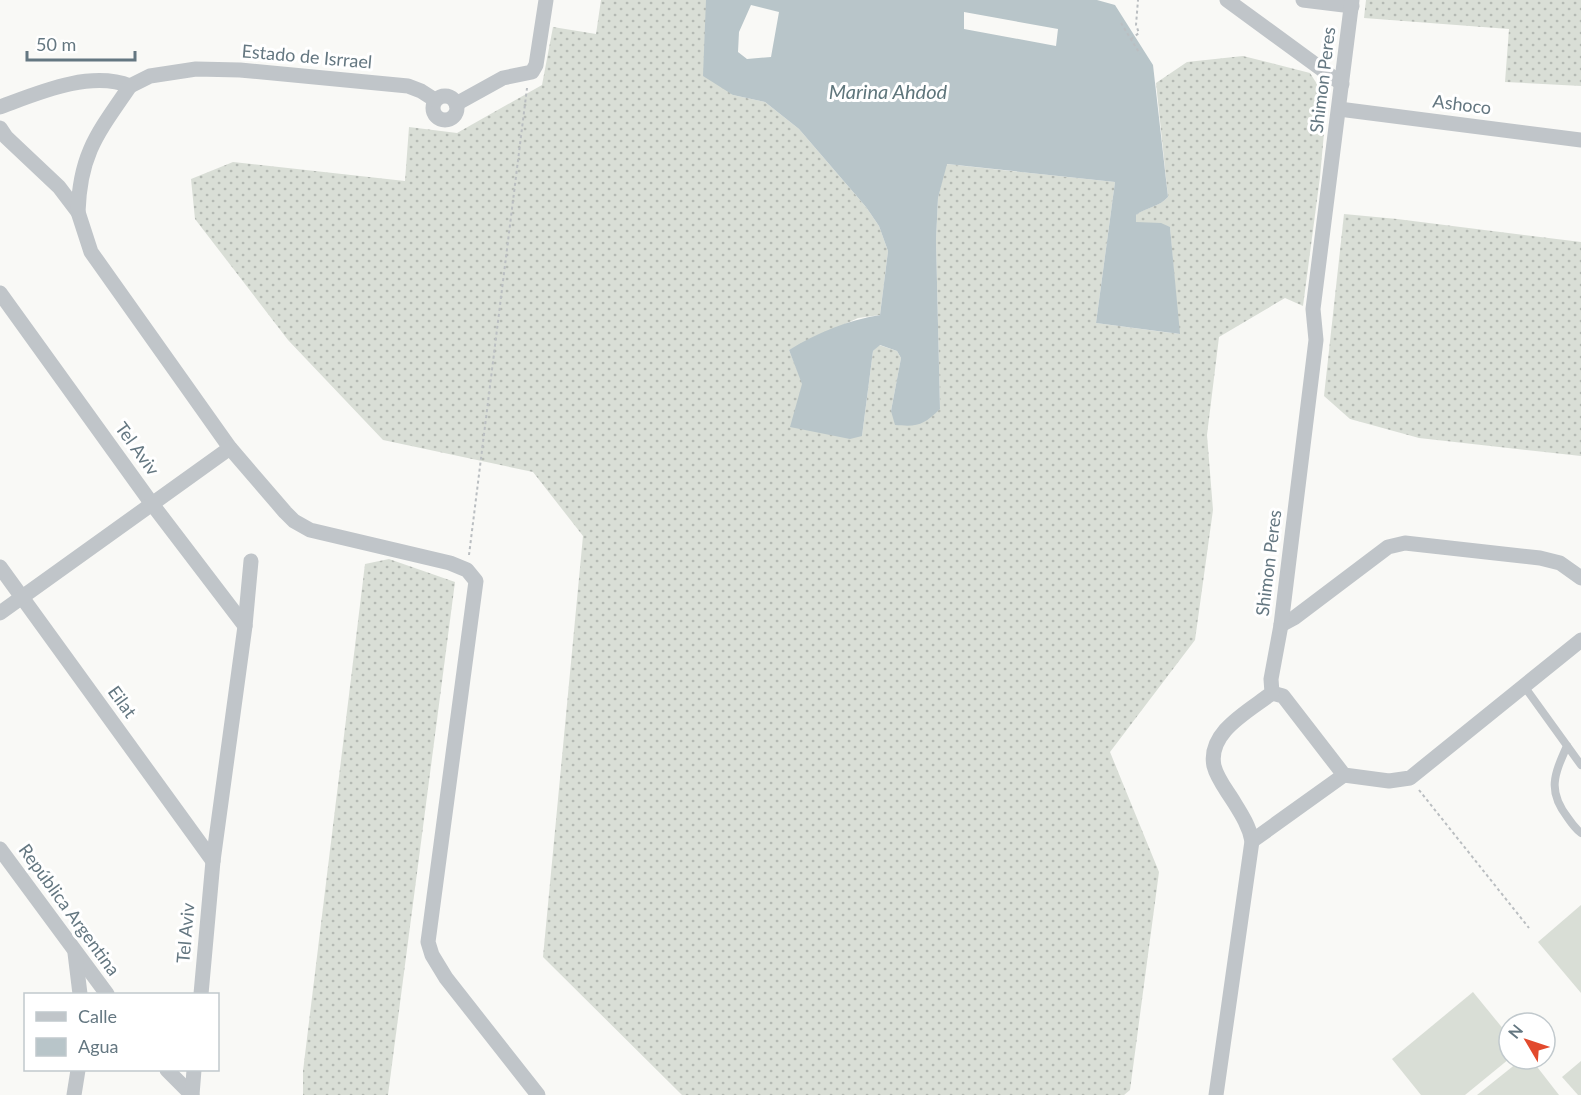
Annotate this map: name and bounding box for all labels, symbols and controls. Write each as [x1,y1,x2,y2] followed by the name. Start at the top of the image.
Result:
[27,24,135,62] scale bar
[1305,25,1339,134] street label: Shimon Peres
[36,33,76,55] text: 50 m
[241,39,373,73] street label: Estado de Isrrael
[829,79,948,103] water label: Marina Ahdod
[1432,90,1493,119] street label: Ashoco
[111,417,165,480] street label: Tel Aviv
[1251,508,1285,617] street label: Shimon Peres
[104,681,142,722] street label: Eilat
[15,839,125,980] street label: República Argentina
[171,901,199,964] street label: Tel Aviv
[24,993,219,1071] legend
[78,1005,117,1027] text: Calle
[1497,1011,1557,1071] north arrow
[1504,1020,1526,1042] text: N
[78,1035,119,1057] text: Agua

